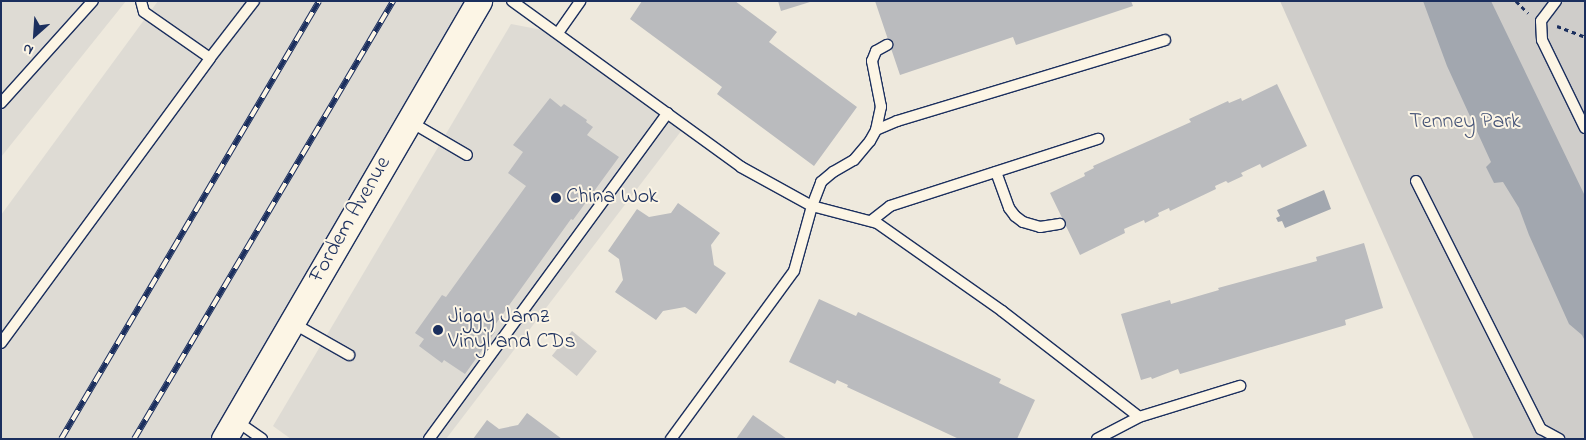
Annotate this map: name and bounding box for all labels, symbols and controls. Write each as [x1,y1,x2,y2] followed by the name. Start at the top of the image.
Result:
[10,10,60,60] north arrow
[19,37,37,60] text: N
[1409,110,1521,136] park label: Tenney Park
[304,152,398,288] street label: Fordem Avenue
[566,185,658,211] place label: China Wok
[550,192,562,204] marker: China Wok
[448,304,576,356] place label: Jiggy Jamz Vinyl and CDs
[432,324,444,336] marker: Jiggy Jamz Vinyl and CDs

